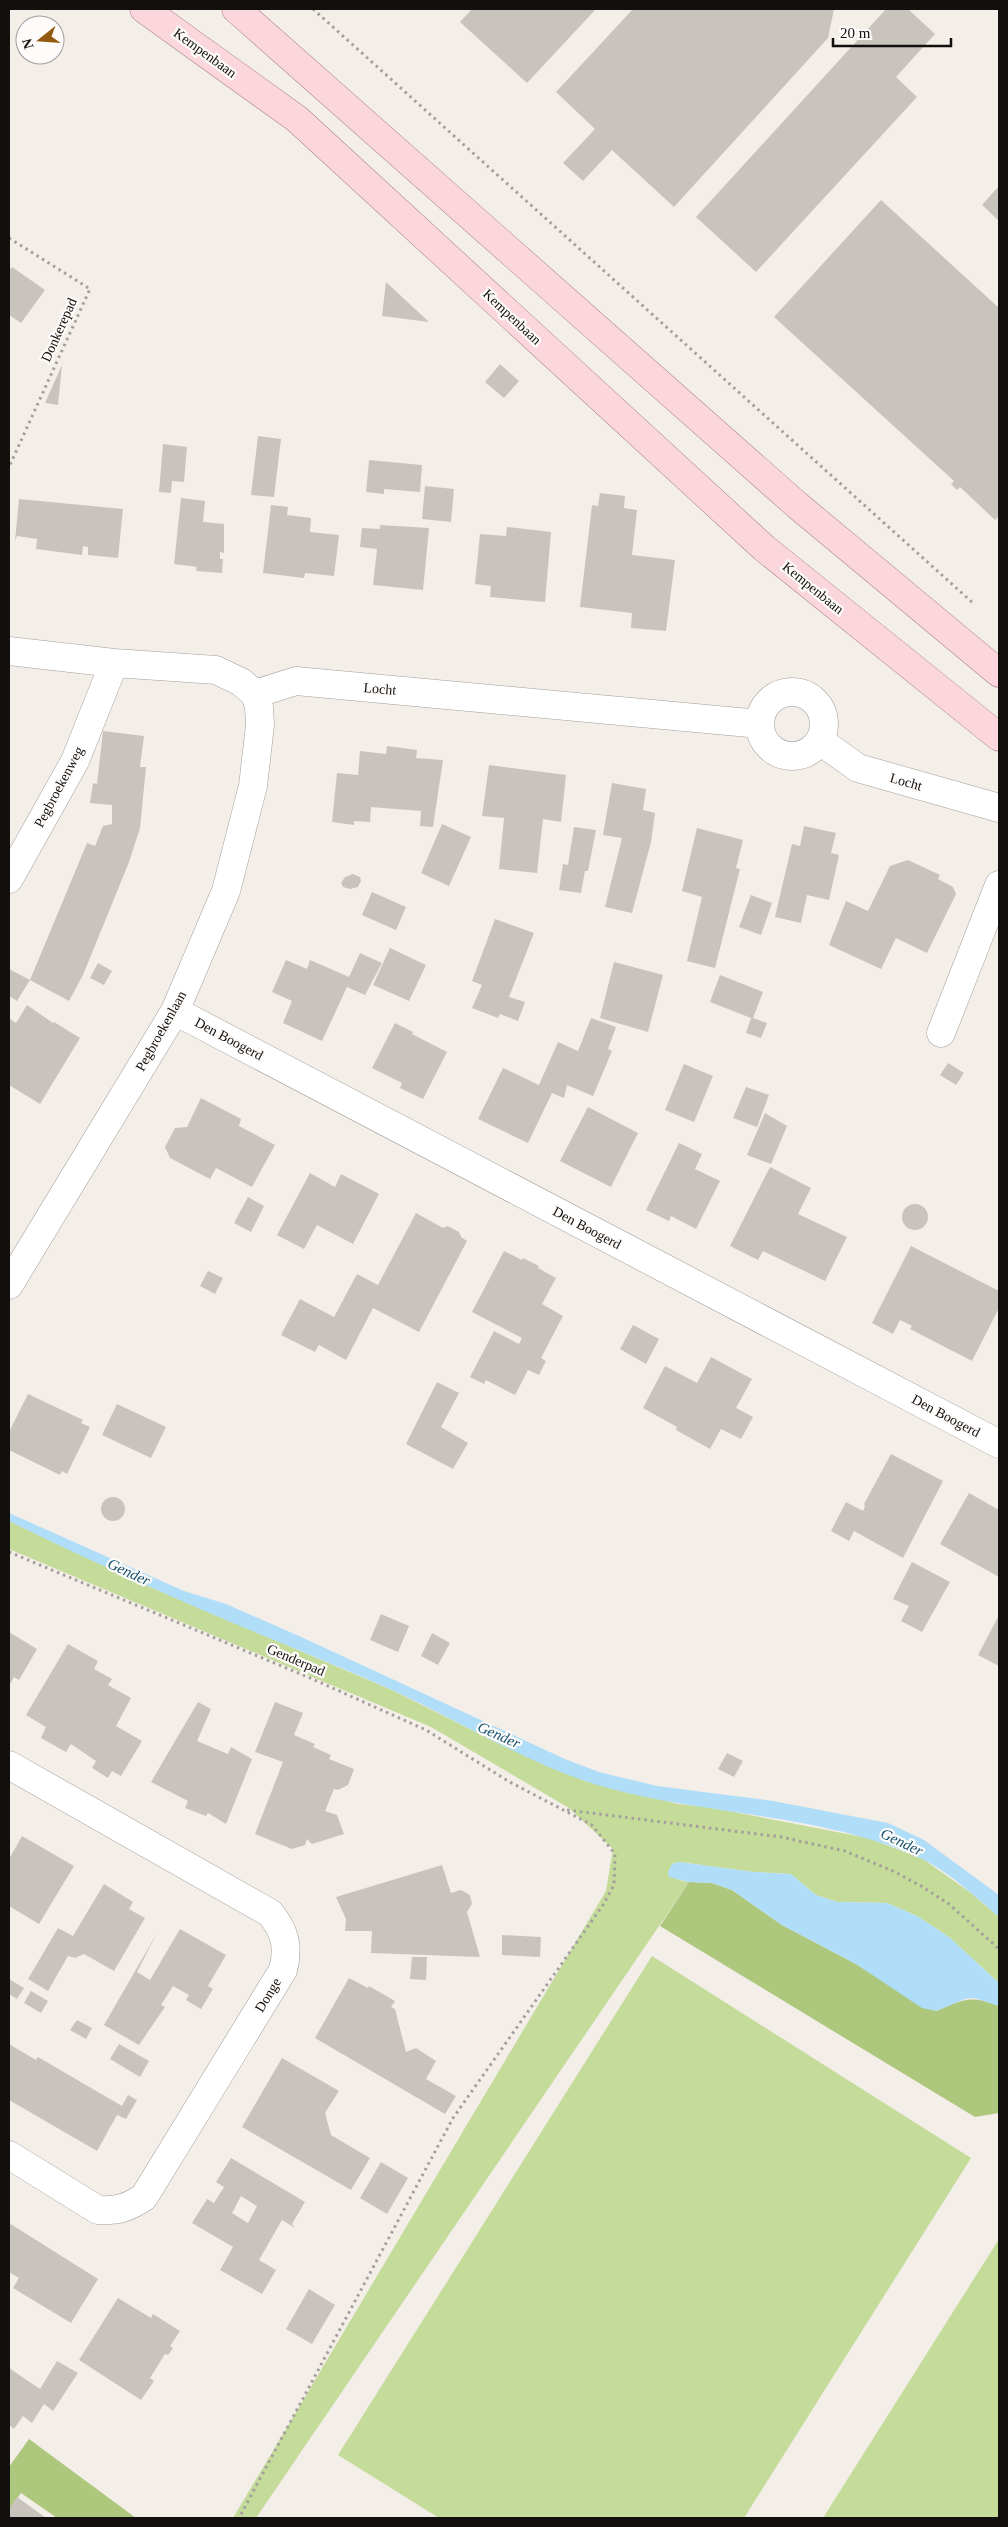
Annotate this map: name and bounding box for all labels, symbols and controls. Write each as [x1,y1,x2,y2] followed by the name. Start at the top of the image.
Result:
[15,15,65,65] north arrow
[833,15,950,47] scale bar
[171,25,239,81] street label: Kempenbaan
[840,25,871,41] text: 20 m
[19,37,37,51] text: N
[480,286,544,348] street label: Kempenbaan
[38,296,80,364] street label: Donkerepad
[780,559,846,617] street label: Kempenbaan
[363,680,397,698] street label: Locht
[31,744,87,830] street label: Pegbroekenweg
[888,770,924,794] street label: Locht
[133,988,189,1074] street label: Pegbroekenlaan
[192,1015,266,1063] street label: Den Boogerd
[550,1204,624,1252] street label: Den Boogerd
[909,1392,983,1440] street label: Den Boogerd
[105,1555,153,1589] water label: Gender
[265,1641,327,1679] street label: Genderpad
[475,1719,523,1752] water label: Gender
[878,1825,926,1859] water label: Gender
[252,1975,284,2015] street label: Donge

